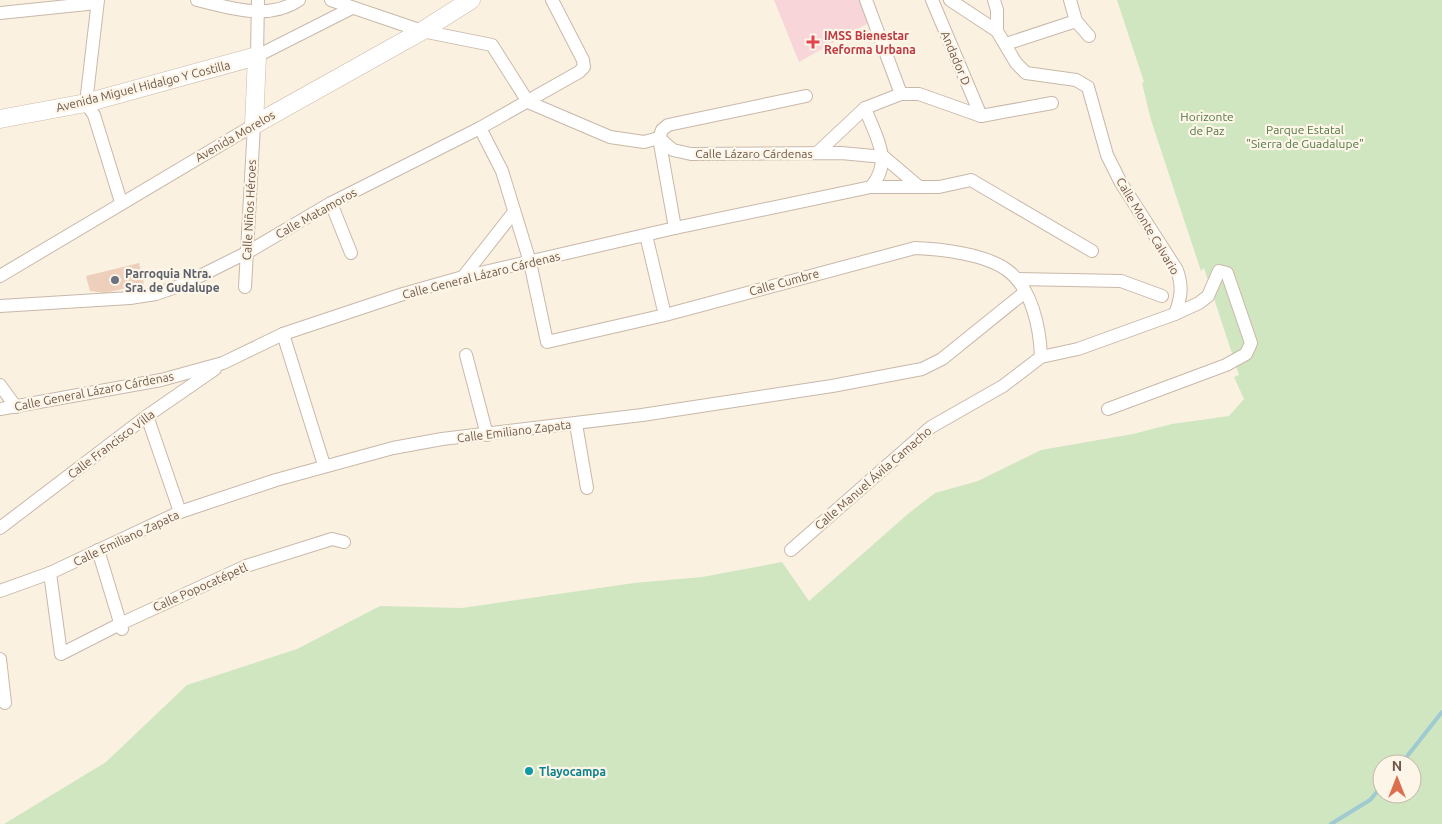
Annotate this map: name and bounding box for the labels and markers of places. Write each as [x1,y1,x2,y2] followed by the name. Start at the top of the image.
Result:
[824,29,916,56] place label: IMSS Bienestar Reforma Urbana
[806,35,820,49] marker: IMSS Bienestar Reforma Urbana
[125,267,220,294] place label: Parroquia Ntra. Sra. de Gudalupe
[109,274,121,286] marker: Parroquia Ntra. Sra. de Gudalupe
[523,765,535,777] marker: Tlayocampa
[539,765,606,778] place label: Tlayocampa

